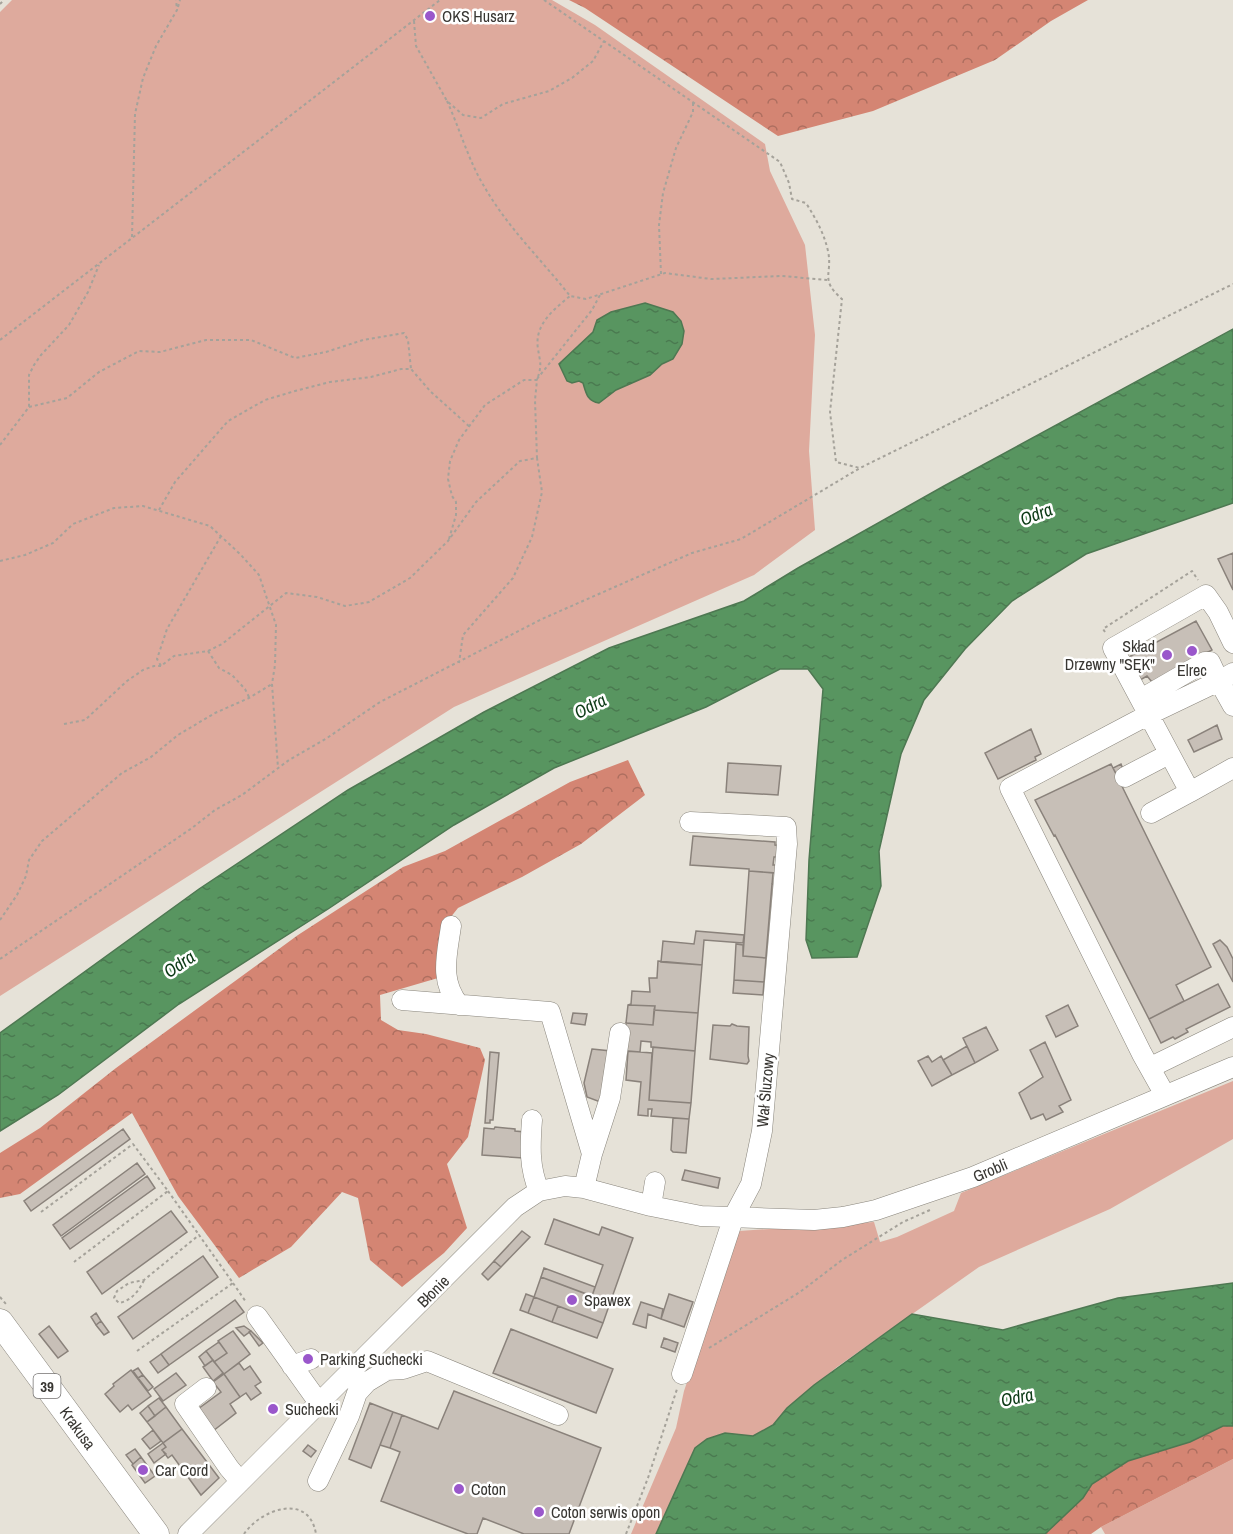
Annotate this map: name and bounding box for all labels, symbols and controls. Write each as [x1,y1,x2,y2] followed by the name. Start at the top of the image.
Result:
[442,5,515,27] place label: OKS Husarz
[423,9,437,23] marker: OKS Husarz
[1016,496,1056,532] water label: Odra
[1065,635,1155,675] place label: Skład Drzewny "SĘK"
[1185,644,1199,658] marker: Elrec
[1160,648,1174,662] marker: Skład Drzewny "SĘK"
[1177,659,1207,681] place label: Elrec
[570,687,610,725] water label: Odra
[158,944,200,984] water label: Odra
[751,1051,779,1128] street label: Wał Śluzowy
[969,1153,1011,1187] street label: Grobli
[412,1270,454,1312] street label: Błonie
[584,1289,631,1311] place label: Spawex
[565,1293,579,1307] marker: Spawex
[320,1348,423,1370] place label: Parking Suchecki
[301,1352,315,1366] marker: Parking Suchecki
[34,1374,60,1398] road number: 39
[998,1381,1036,1413] water label: Odra
[285,1398,339,1420] place label: Suchecki
[55,1402,101,1454] street label: Krakusa
[266,1402,280,1416] marker: Suchecki
[155,1459,208,1481] place label: Car Cord
[136,1463,150,1477] marker: Car Cord
[471,1478,506,1500] place label: Coton
[452,1482,466,1496] marker: Coton
[551,1501,660,1523] place label: Coton serwis opon
[532,1505,546,1519] marker: Coton serwis opon

